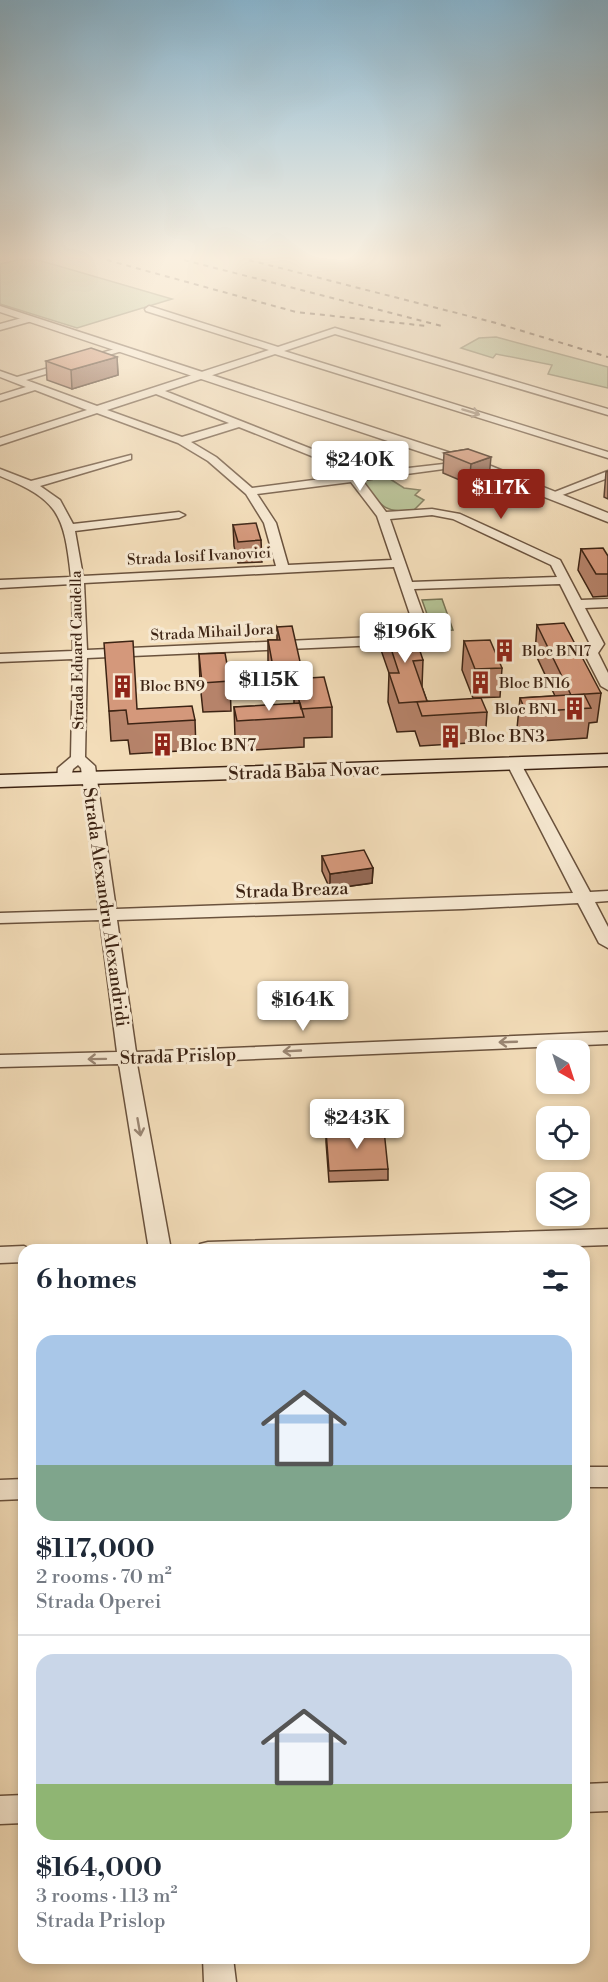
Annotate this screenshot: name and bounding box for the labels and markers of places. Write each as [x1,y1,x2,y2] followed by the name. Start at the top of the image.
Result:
[318,441,402,492] pin: $240K
[459,469,543,520] pin: $117K
[363,613,447,664] pin: $196K
[491,638,517,664] building icon: Bloc BN17
[521,642,591,661] place label: Bloc BN17
[227,661,311,712] pin: $115K
[468,670,494,696] building icon: Bloc BN16
[109,673,135,699] building icon: Bloc BN9
[498,674,570,693] place label: Bloc BN16
[139,677,205,696] place label: Bloc BN9
[562,696,588,722] building icon: Bloc BN1
[494,700,558,719] place label: Bloc BN1
[437,723,463,749] building icon: Bloc BN3
[467,725,545,748] place label: Bloc BN3
[149,732,175,758] building icon: Bloc BN7
[179,734,256,757] place label: Bloc BN7
[261,981,345,1032] pin: $164K
[315,1099,399,1150] pin: $243K

